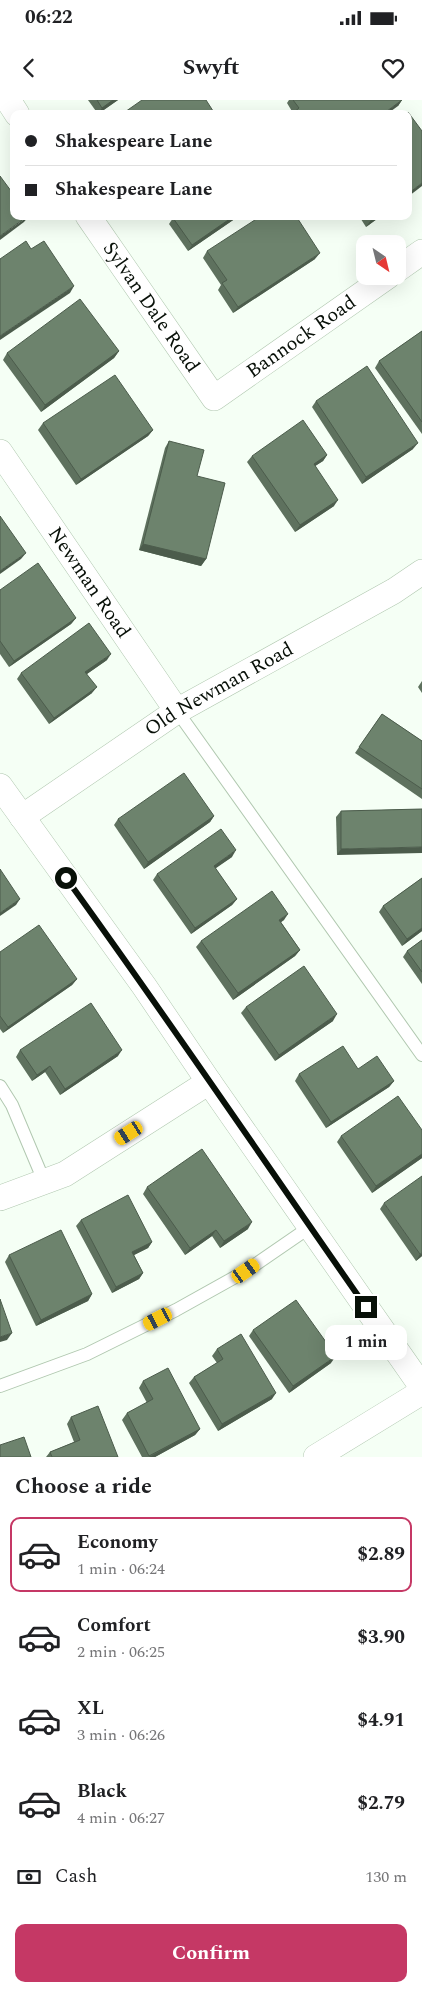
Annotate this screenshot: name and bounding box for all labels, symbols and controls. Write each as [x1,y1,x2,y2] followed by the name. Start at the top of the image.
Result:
[25,3,73,32] text: 06:22
[183,51,239,84] text: Swyft
[15,54,43,82] icon: back
[379,54,407,82] icon: heart
[55,127,212,156] text: Shakespeare Lane
[55,175,212,204] text: Shakespeare Lane
[356,235,406,285] north arrow
[356,235,406,285] map controls
[95,236,207,379] street label: Sylvan Dale Road
[240,288,362,386] street label: Bannock Road
[40,521,138,644] street label: Newman Road
[138,634,299,744] street label: Old Newman Road
[55,867,77,889] route start
[112,1119,145,1147] car
[229,1256,262,1286] car
[355,1296,377,1318] route end
[141,1306,174,1332] car
[325,1324,407,1360] callout: 1 min
[345,1330,387,1354] text: 1 min
[15,1470,152,1503] text: Choose a ride
[77,1528,158,1557] text: Economy
[17,1532,62,1577] icon: car
[357,1540,405,1569] text: $2.89
[77,1557,165,1581] text: 1 min · 06:24
[77,1611,151,1640] text: Comfort
[17,1615,62,1660] icon: car
[357,1623,405,1652] text: $3.90
[77,1640,165,1664] text: 2 min · 06:25
[77,1694,104,1723] text: XL
[17,1698,62,1743] icon: car
[357,1706,405,1735] text: $4.91
[77,1723,165,1747] text: 3 min · 06:26
[77,1777,127,1806] text: Black
[17,1781,62,1826] icon: car
[357,1789,405,1818] text: $2.79
[77,1806,165,1830] text: 4 min · 06:27
[55,1862,97,1891] text: Cash
[15,1863,43,1891] icon: cash
[365,1865,407,1889] text: 130 m
[15,1924,407,1982] button: Confirm

